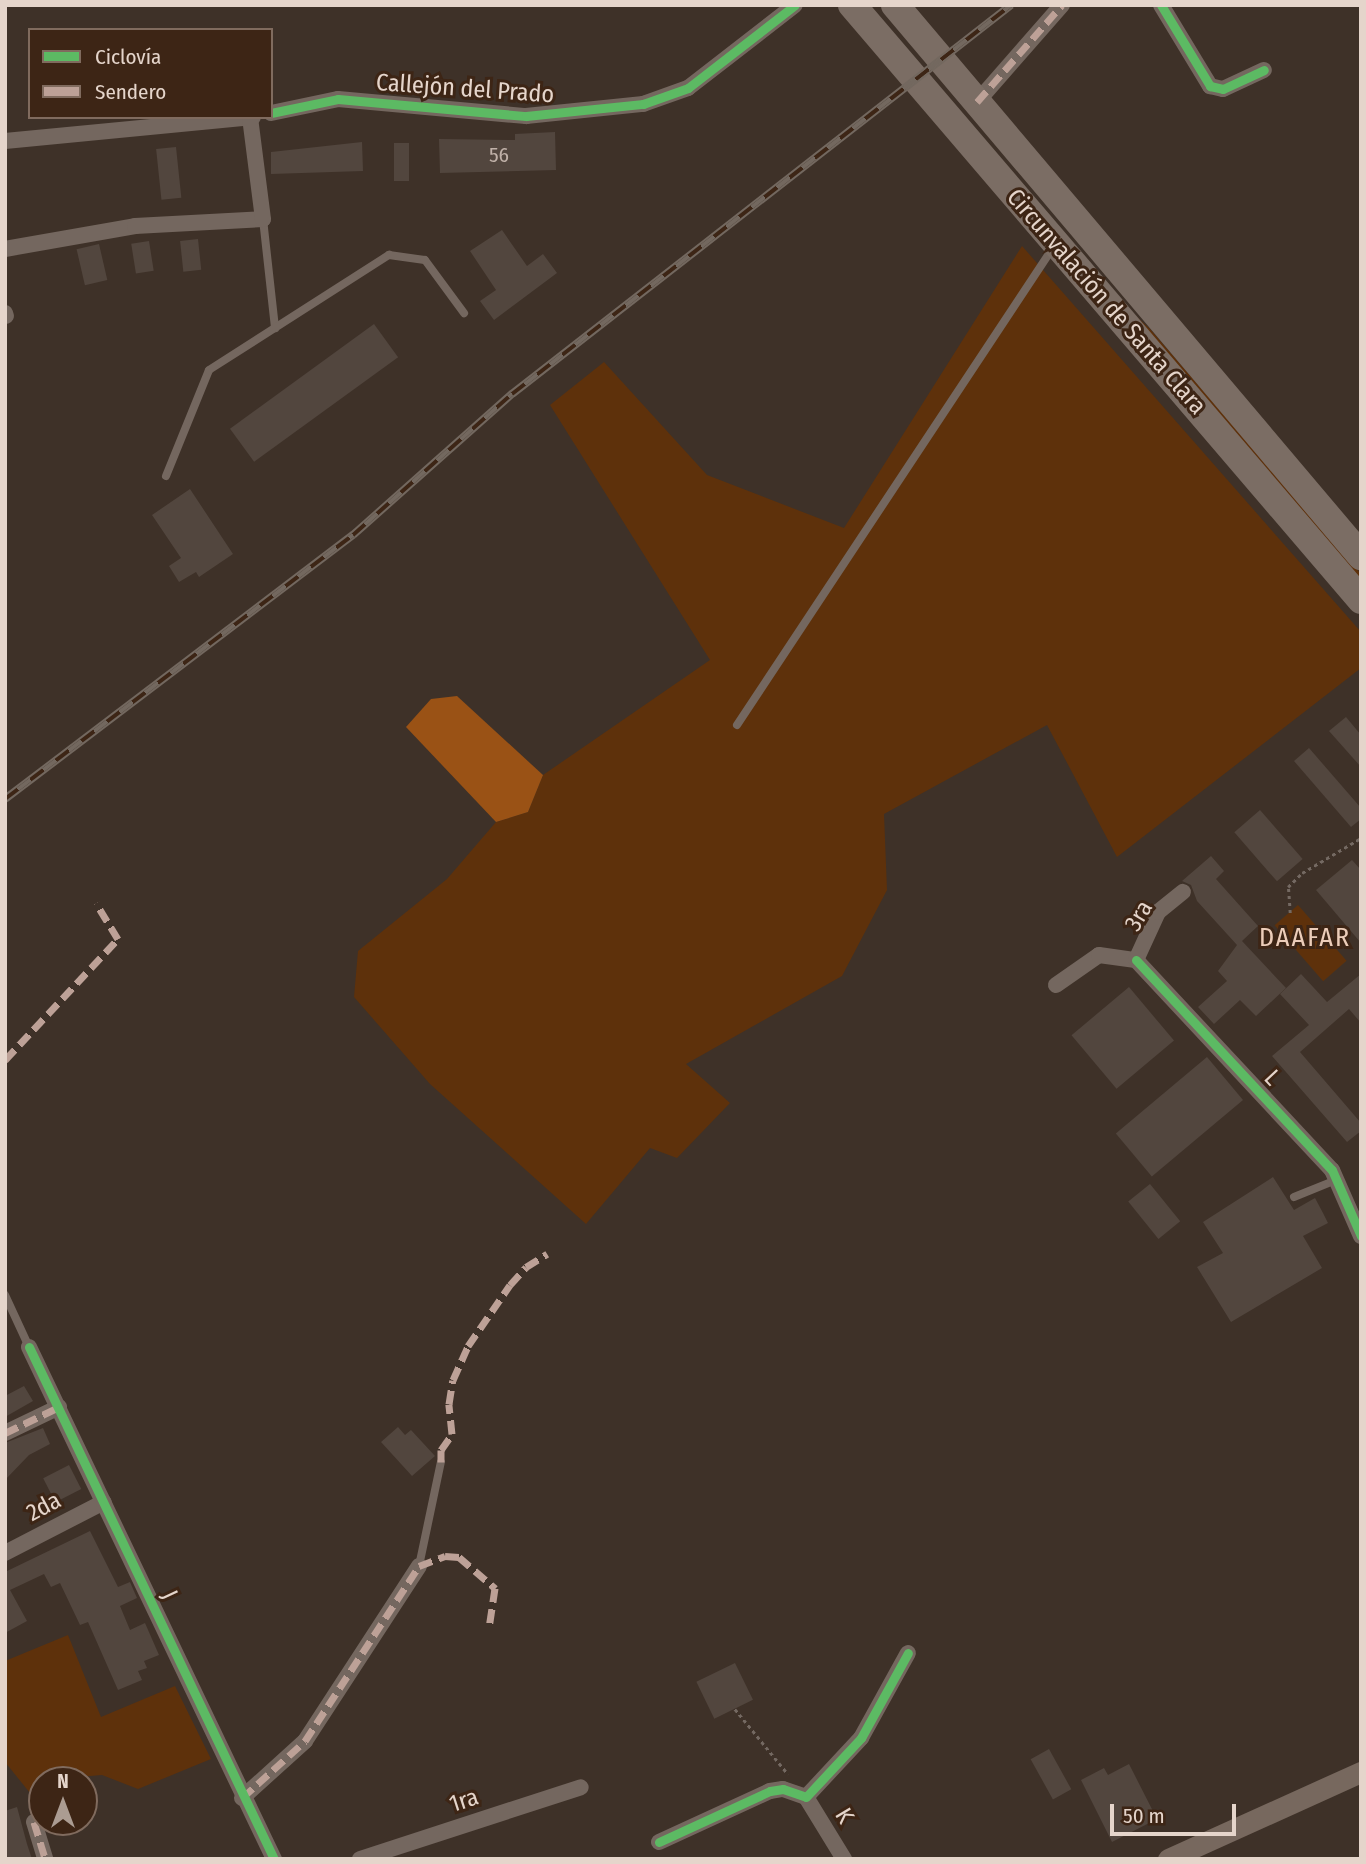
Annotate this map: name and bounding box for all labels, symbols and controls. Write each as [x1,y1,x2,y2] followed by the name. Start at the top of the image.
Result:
[28,28,273,119] legend
[95,44,161,70] text: Ciclovía
[375,68,555,110] street label: Callejón del Prado
[95,79,166,105] text: Sendero
[489,142,509,168] house number: 56
[1000,183,1212,421] street label: Circunvalación de Santa Clara
[1119,896,1159,936] street label: 3ra
[1260,922,1350,954] district label: DAAFAR
[1258,1064,1286,1092] street label: L
[22,1486,66,1528] street label: 2da
[155,1586,183,1604] street label: J
[28,1766,98,1836] north arrow
[57,1770,69,1793] text: N
[446,1783,482,1819] street label: 1ra
[1114,1790,1240,1834] scale bar
[828,1803,860,1829] street label: K
[1123,1803,1165,1829] text: 50 m

